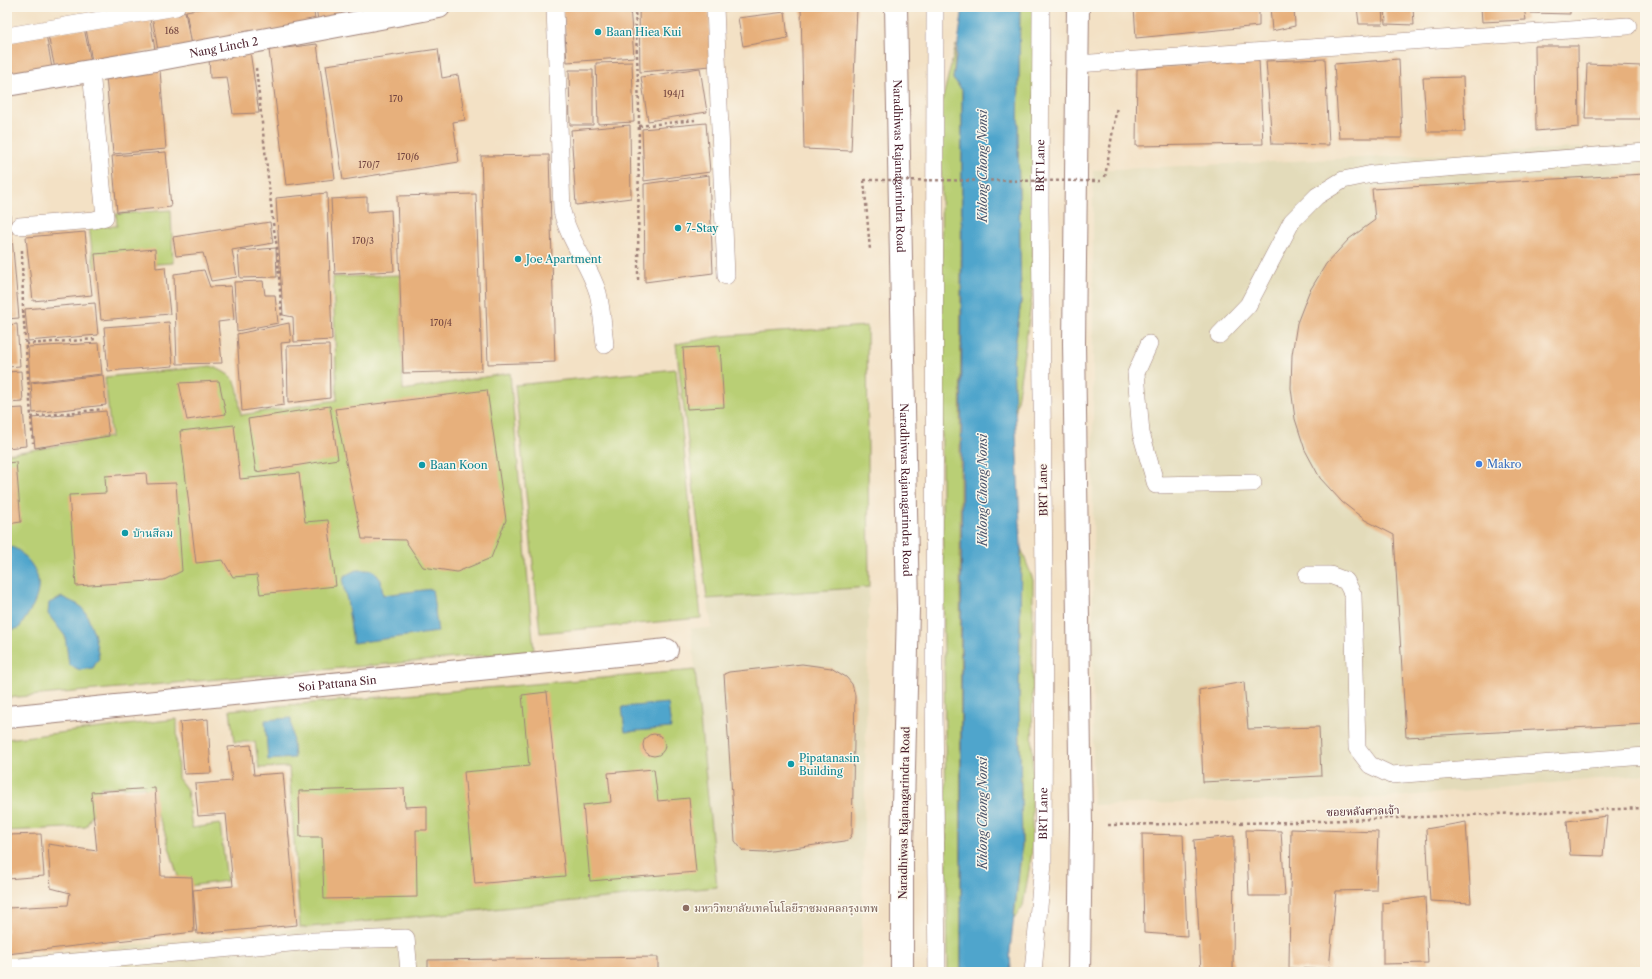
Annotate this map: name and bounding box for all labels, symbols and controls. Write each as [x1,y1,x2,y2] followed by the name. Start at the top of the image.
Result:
[165,25,179,36] house number: 168
[606,25,682,39] place label: Baan Hiea Kui
[593,27,603,37] marker: Baan Hiea Kui
[188,34,259,61] street label: Nang Linch 2
[890,79,908,253] street label: Naradhiwas Rajanagarindra Road
[663,88,685,99] house number: 194/1
[389,93,403,104] house number: 170
[975,109,990,223] water label: Khlong Chong Nonsi
[1033,139,1047,192] street label: BRT Lane
[397,151,419,162] house number: 170/6
[358,159,380,170] house number: 170/7
[686,221,719,235] place label: 7-Stay
[673,223,683,233] marker: 7-Stay
[352,235,374,246] house number: 170/3
[524,252,602,266] place label: Joe Apartment
[513,254,523,264] marker: Joe Apartment
[430,317,452,328] house number: 170/4
[897,403,914,577] street label: Naradhiwas Rajanagarindra Road
[975,433,990,547] water label: Khlong Chong Nonsi
[1487,457,1522,471] place label: Makro
[430,458,488,472] place label: Baan Koon
[1474,459,1484,469] marker: Makro
[417,460,427,470] marker: Baan Koon
[1036,464,1050,516] street label: BRT Lane
[133,526,173,540] place label: บ้านสีลม
[120,528,130,538] marker: บ้านสีลม
[298,673,377,694] street label: Soi Pattana Sin
[895,726,913,900] street label: Naradhiwas Rajanagarindra Road
[799,751,860,778] place label: Pipatanasin Building
[975,756,990,870] water label: Khlong Chong Nonsi
[786,759,796,769] marker: Pipatanasin Building
[1036,787,1050,840] street label: BRT Lane
[1326,803,1400,819] street label: ซอยหลังศาลเจ้า
[694,901,878,916] place label: มหาวิทยาลัยเทคโนโลยีราชมงคลกรุงเทพ
[681,903,691,913] marker: มหาวิทยาลัยเทคโนโลยีราชมงคลกรุงเทพ

